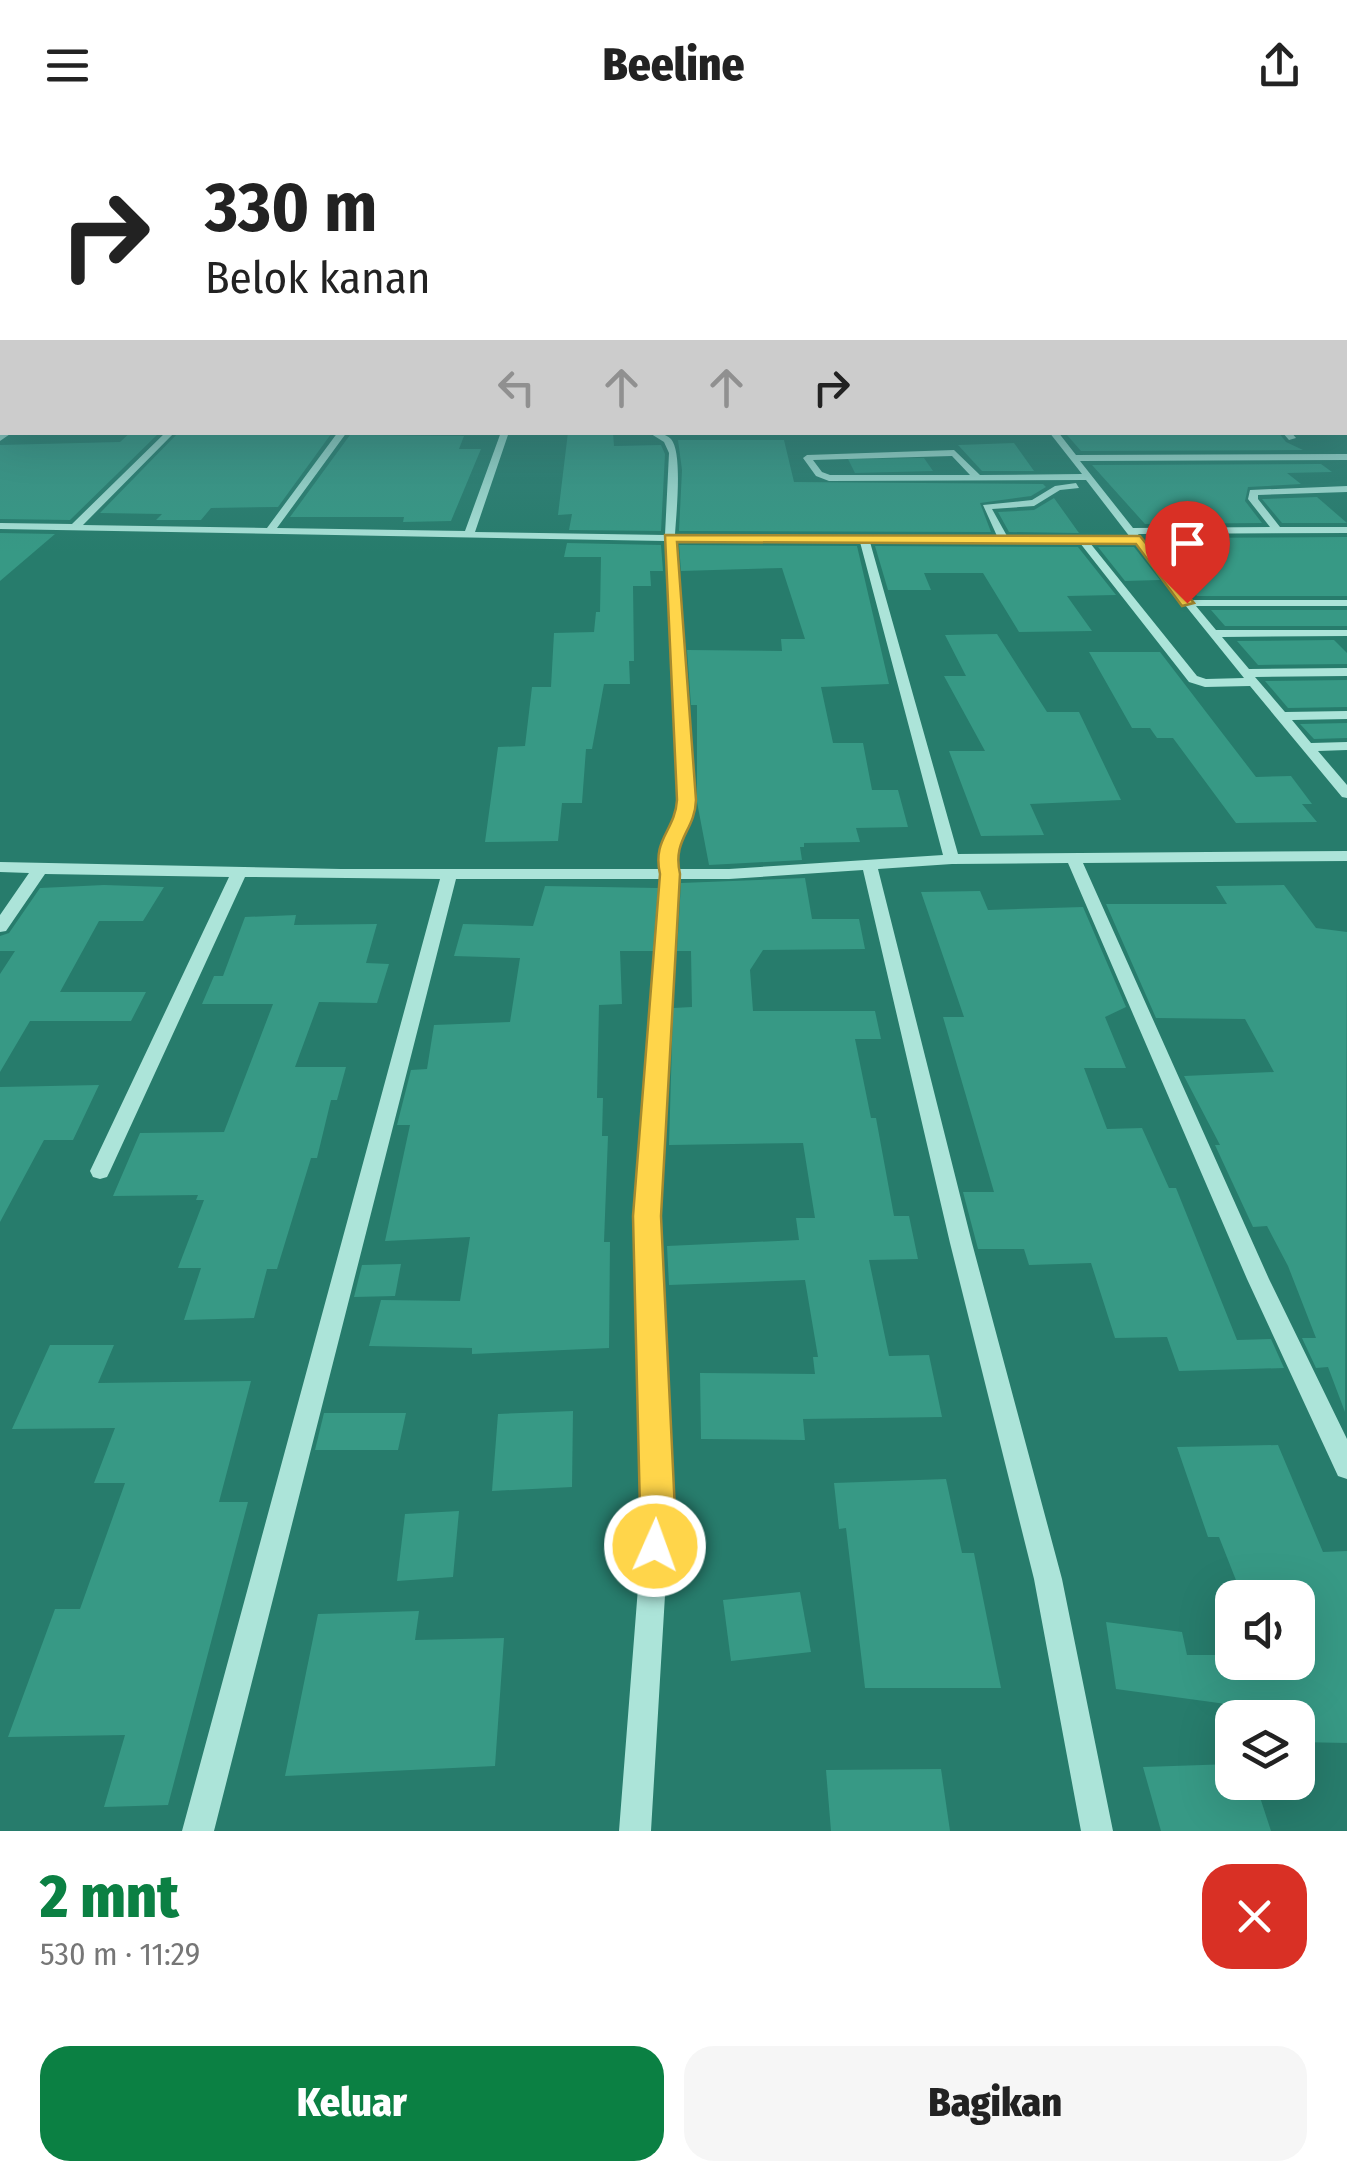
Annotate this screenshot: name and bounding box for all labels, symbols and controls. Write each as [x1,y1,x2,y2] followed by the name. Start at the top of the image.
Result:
[40,38,95,93] icon: menu
[603,38,744,92] text: Beeline
[1252,38,1307,93] icon: share
[205,166,377,250] text: 330 m
[40,170,170,300] icon: right
[205,251,431,305] text: Belok kanan
[489,360,544,415] icon: left
[594,360,649,415] icon: ahead
[699,360,754,415] icon: ahead
[804,360,859,415] icon: right
[1145,501,1230,604] pin
[1160,516,1215,571] icon: arrive
[603,1494,707,1598] position arrow
[1215,1580,1315,1800] map controls
[1215,1580,1315,1680] button: sound
[1215,1700,1315,1800] button: layers
[40,1861,179,1933] text: 2 mnt
[1202,1864,1307,1969] button: close
[40,1935,200,1973] text: 530 m · 11:29
[40,2046,664,2161] button: Keluar
[684,2046,1307,2161] button: Bagikan

